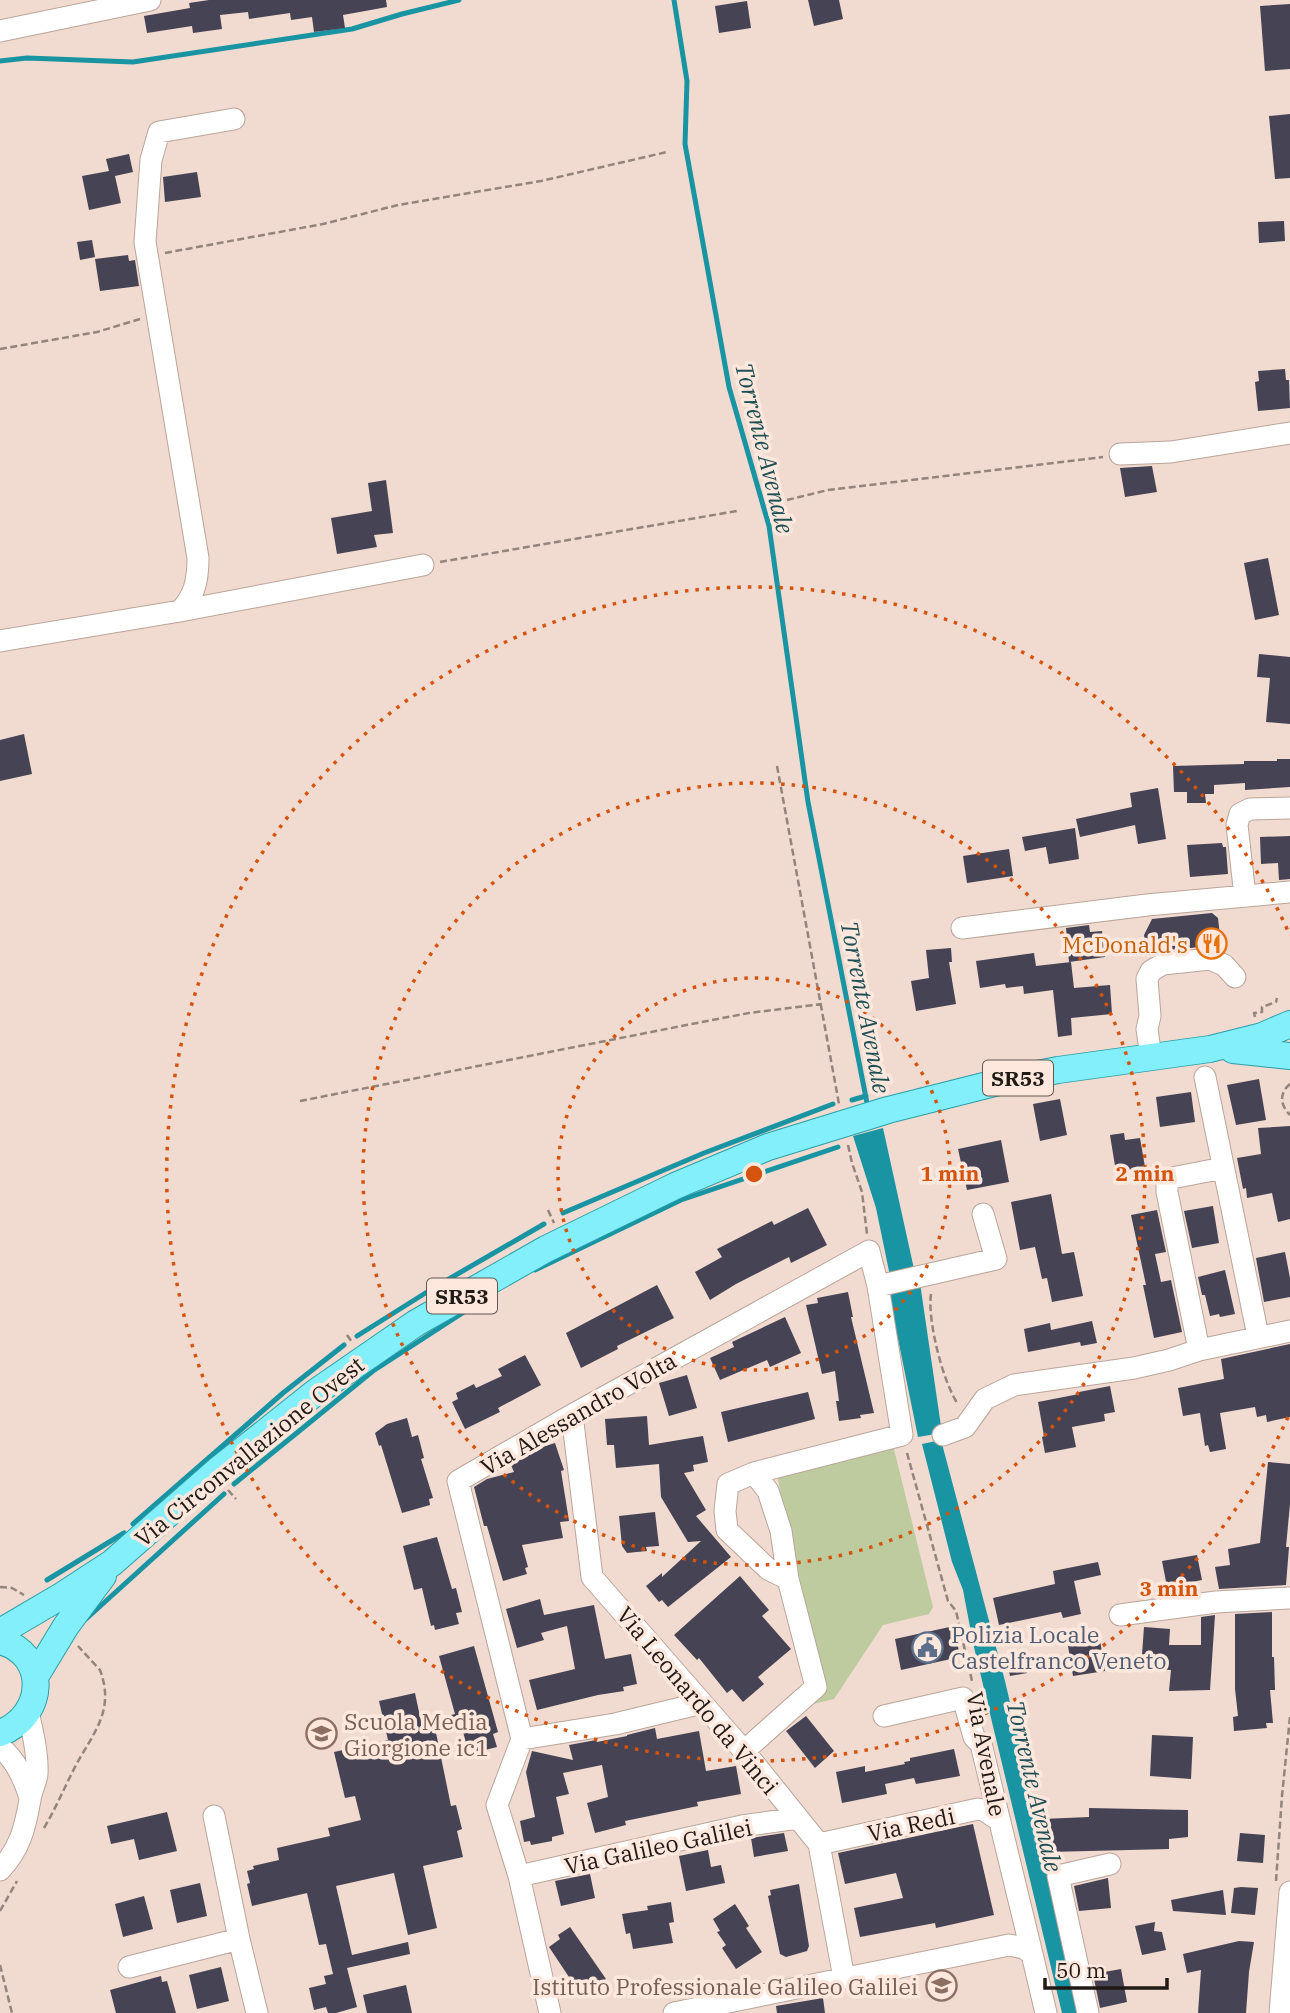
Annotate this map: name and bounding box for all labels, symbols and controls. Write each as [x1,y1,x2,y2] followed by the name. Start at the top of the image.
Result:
[728,359,802,537] water label: Torrente Avenale
[834,918,898,1096] water label: Torrente Avenale
[1194,927,1228,961] restaurant icon: McDonald's
[1062,929,1188,959] place label: McDonald's
[983,1060,1053,1096] road number: SR53
[921,1159,979,1187] text: 1 min
[1116,1159,1174,1187] text: 2 min
[742,1162,766,1186] centre of rings
[427,1278,497,1314] road number: SR53
[475,1345,681,1481] street label: Via Alessandro Volta
[128,1349,370,1553] street label: Via Circonvallazione Ovest
[1140,1574,1198,1602] text: 3 min
[611,1600,785,1800] street label: Via Leonardo da Vinci
[951,1619,1166,1675] place label: Polizia Locale Castelfranco Veneto
[911,1630,945,1664] public building icon: Polizia Locale Castelfranco Veneto
[960,1689,1014,1819] street label: Via Avenale
[1000,1697,1070,1875] water label: Torrente Avenale
[344,1706,489,1762] place label: Scuola Media Giorgione ic1
[304,1717,338,1751] school or university icon: Scuola Media Giorgione ic1
[864,1800,958,1848] street label: Via Redi
[561,1811,755,1881] street label: Via Galileo Galilei
[1045,1946,1168,1990] scale bar
[1056,1956,1106,1984] text: 50 m
[924,1969,958,2003] school or university icon: Istituto Professionale Galileo Galilei
[532,1971,918,2001] place label: Istituto Professionale Galileo Galilei

